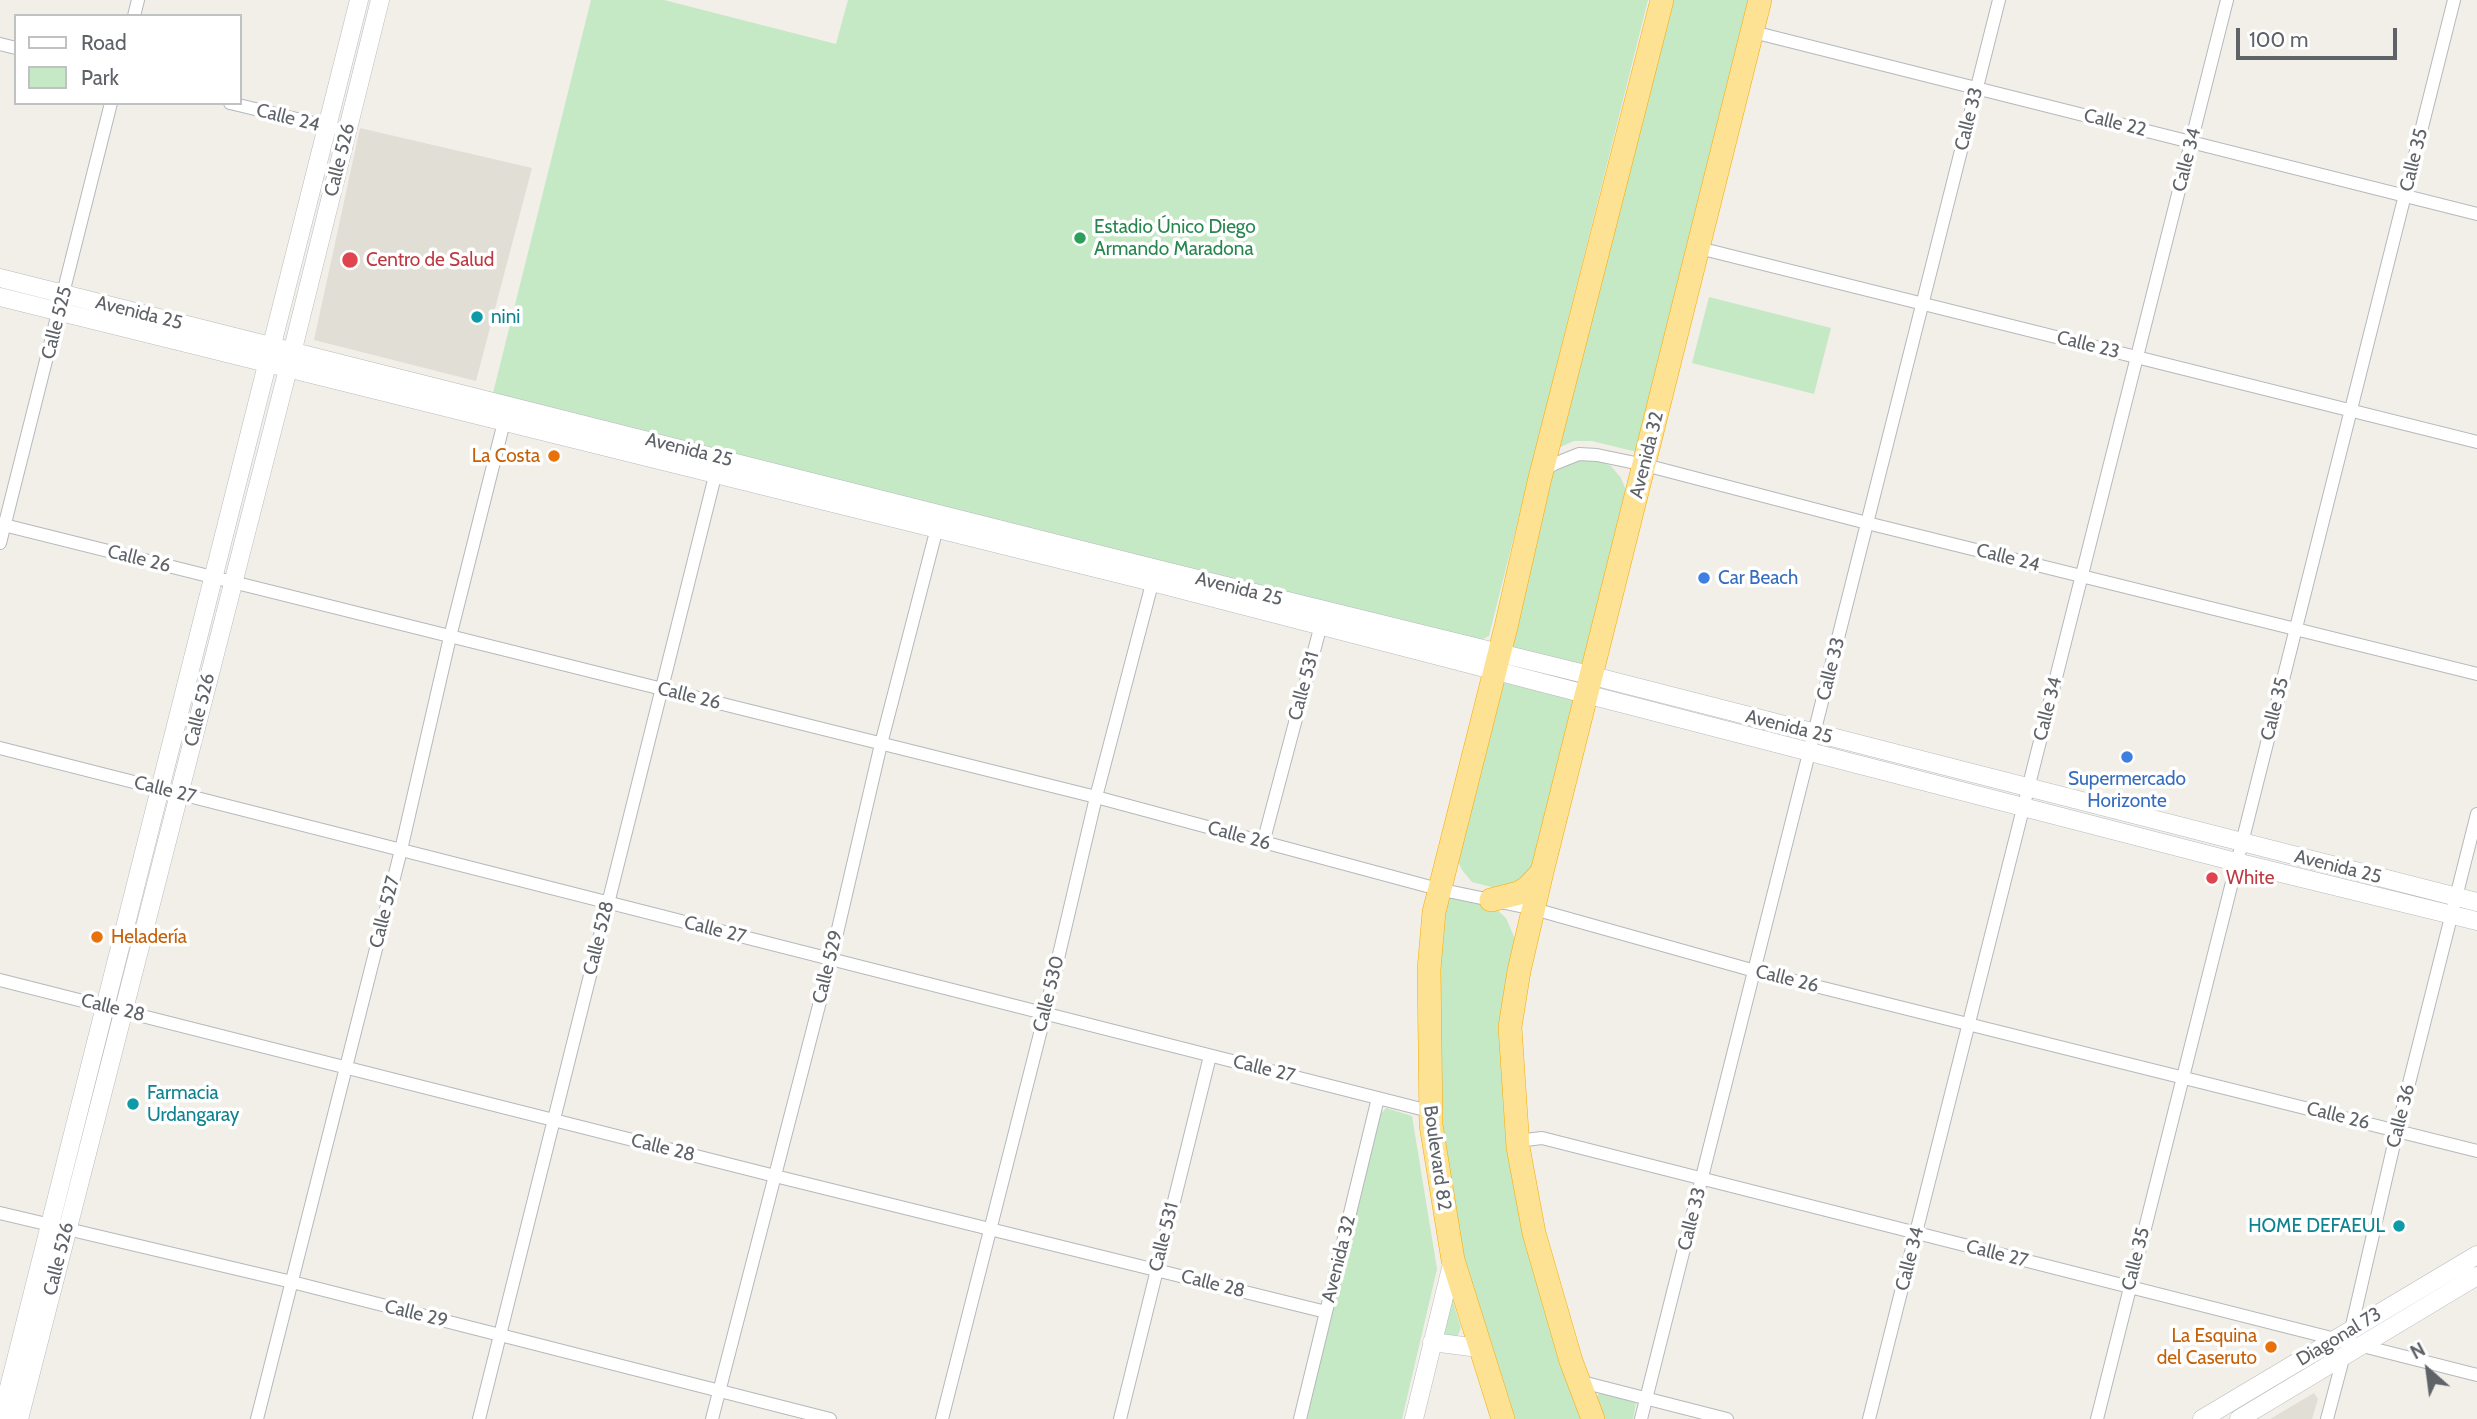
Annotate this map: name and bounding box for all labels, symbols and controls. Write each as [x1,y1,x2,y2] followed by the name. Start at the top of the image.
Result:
[14,14,242,105] legend
[2239,14,2400,58] scale bar
[2249,27,2308,52] text: 100 m
[81,30,127,55] text: Road
[81,65,119,90] text: Park
[1950,85,1988,153] street label: Calle 33
[254,99,322,137] street label: Calle 24
[2081,104,2149,142] street label: Calle 22
[320,121,360,199] street label: Calle 526
[2168,126,2206,194] street label: Calle 34
[2395,126,2433,194] street label: Calle 35
[1094,216,1256,260] place label: Estadio Único Diego Armando Maradona
[1072,230,1088,246] marker: Estadio Único Diego Armando Maradona
[366,249,494,271] place label: Centro de Salud
[340,250,360,270] marker: Centro de Salud
[37,284,77,362] street label: Calle 525
[93,291,185,335] street label: Avenida 25
[491,306,520,328] place label: nini
[469,309,485,325] marker: nini
[2054,326,2122,364] street label: Calle 23
[1625,409,1669,501] street label: Avenida 32
[643,428,735,472] street label: Avenida 25
[472,445,540,467] place label: La Costa
[546,448,562,464] marker: La Costa
[1974,539,2042,577] street label: Calle 24
[105,540,173,578] street label: Calle 26
[1193,567,1285,611] street label: Avenida 25
[1718,567,1798,589] place label: Car Beach
[1696,570,1712,586] marker: Car Beach
[1812,635,1850,703] street label: Calle 33
[1284,649,1324,723] street label: Calle 531
[180,671,220,749] street label: Calle 526
[2029,675,2067,743] street label: Calle 34
[2256,675,2294,743] street label: Calle 35
[655,677,723,715] street label: Calle 26
[1743,705,1835,749] street label: Avenida 25
[2119,749,2135,765] marker: Supermercado Horizonte
[2068,768,2186,812] place label: Supermercado Horizonte
[132,771,198,809] street label: Calle 27
[1205,817,1273,855] street label: Calle 26
[2292,845,2384,889] street label: Avenida 25
[2226,867,2274,889] place label: White
[2204,870,2220,886] marker: White
[365,874,405,950] street label: Calle 527
[579,899,619,977] street label: Calle 528
[682,911,748,949] street label: Calle 27
[111,926,187,948] place label: Heladería
[808,928,848,1006] street label: Calle 529
[89,929,105,945] marker: Heladería
[1029,954,1069,1034] street label: Calle 530
[1753,960,1821,998] street label: Calle 26
[79,989,147,1027] street label: Calle 28
[1231,1050,1297,1088] street label: Calle 27
[147,1082,239,1126] place label: Farmacia Urdangaray
[2382,1082,2420,1150] street label: Calle 36
[125,1096,141,1112] marker: Farmacia Urdangaray
[2304,1097,2372,1135] street label: Calle 26
[1418,1104,1456,1212] street label: Boulevard 82
[629,1129,697,1167] street label: Calle 28
[1673,1185,1711,1253] street label: Calle 33
[1144,1200,1184,1274] street label: Calle 531
[1317,1213,1361,1305] street label: Avenida 32
[2248,1215,2385,1237] place label: HOME DEFAEUL
[2391,1218,2407,1234] marker: HOME DEFAEUL
[39,1220,79,1298] street label: Calle 526
[1891,1225,1929,1293] street label: Calle 34
[2117,1225,2155,1293] street label: Calle 35
[1964,1235,2030,1273] street label: Calle 27
[1179,1265,1247,1303] street label: Calle 28
[382,1295,450,1333] street label: Calle 29
[2292,1303,2386,1371] street label: Diagonal 73
[2157,1325,2257,1369] place label: La Esquina del Caseruto
[2393,1335,2463,1405] north arrow
[2407,1338,2429,1364] text: N
[2263,1339,2279,1355] marker: La Esquina del Caseruto

